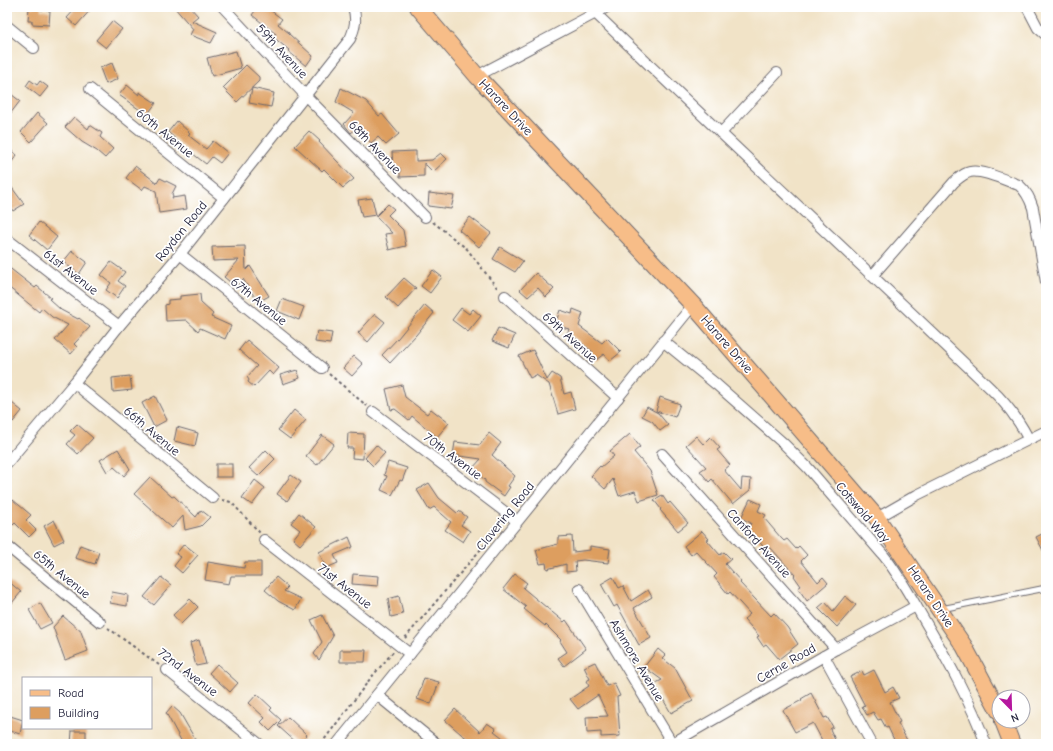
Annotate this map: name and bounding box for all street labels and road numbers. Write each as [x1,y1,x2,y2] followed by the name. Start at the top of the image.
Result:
[253,21,311,82] street label: 59th Avenue
[476,76,536,139] street label: Harare Drive
[133,105,197,161] street label: 60th Avenue
[346,117,404,177] street label: 68th Avenue
[152,198,210,264] street label: Roydon Road
[41,246,102,298] street label: 61st Avenue
[228,274,290,328] street label: 67th Avenue
[540,308,601,366] street label: 69th Avenue
[698,312,756,376] street label: Harare Drive
[121,403,184,459] street label: 66th Avenue
[421,429,485,483] street label: 70th Avenue
[473,479,537,553] street label: Clavering Road
[833,479,893,545] street label: Cotswold Way
[724,505,794,581] street label: Canford Avenue
[31,547,94,602] street label: 65th Avenue
[315,560,375,612] street label: 71st Avenue
[905,562,957,630] street label: Harare Drive
[607,616,668,704] street label: Ashmore Avenue
[754,640,818,686] street label: Cerne Road
[155,645,221,700] street label: 72nd Avenue

